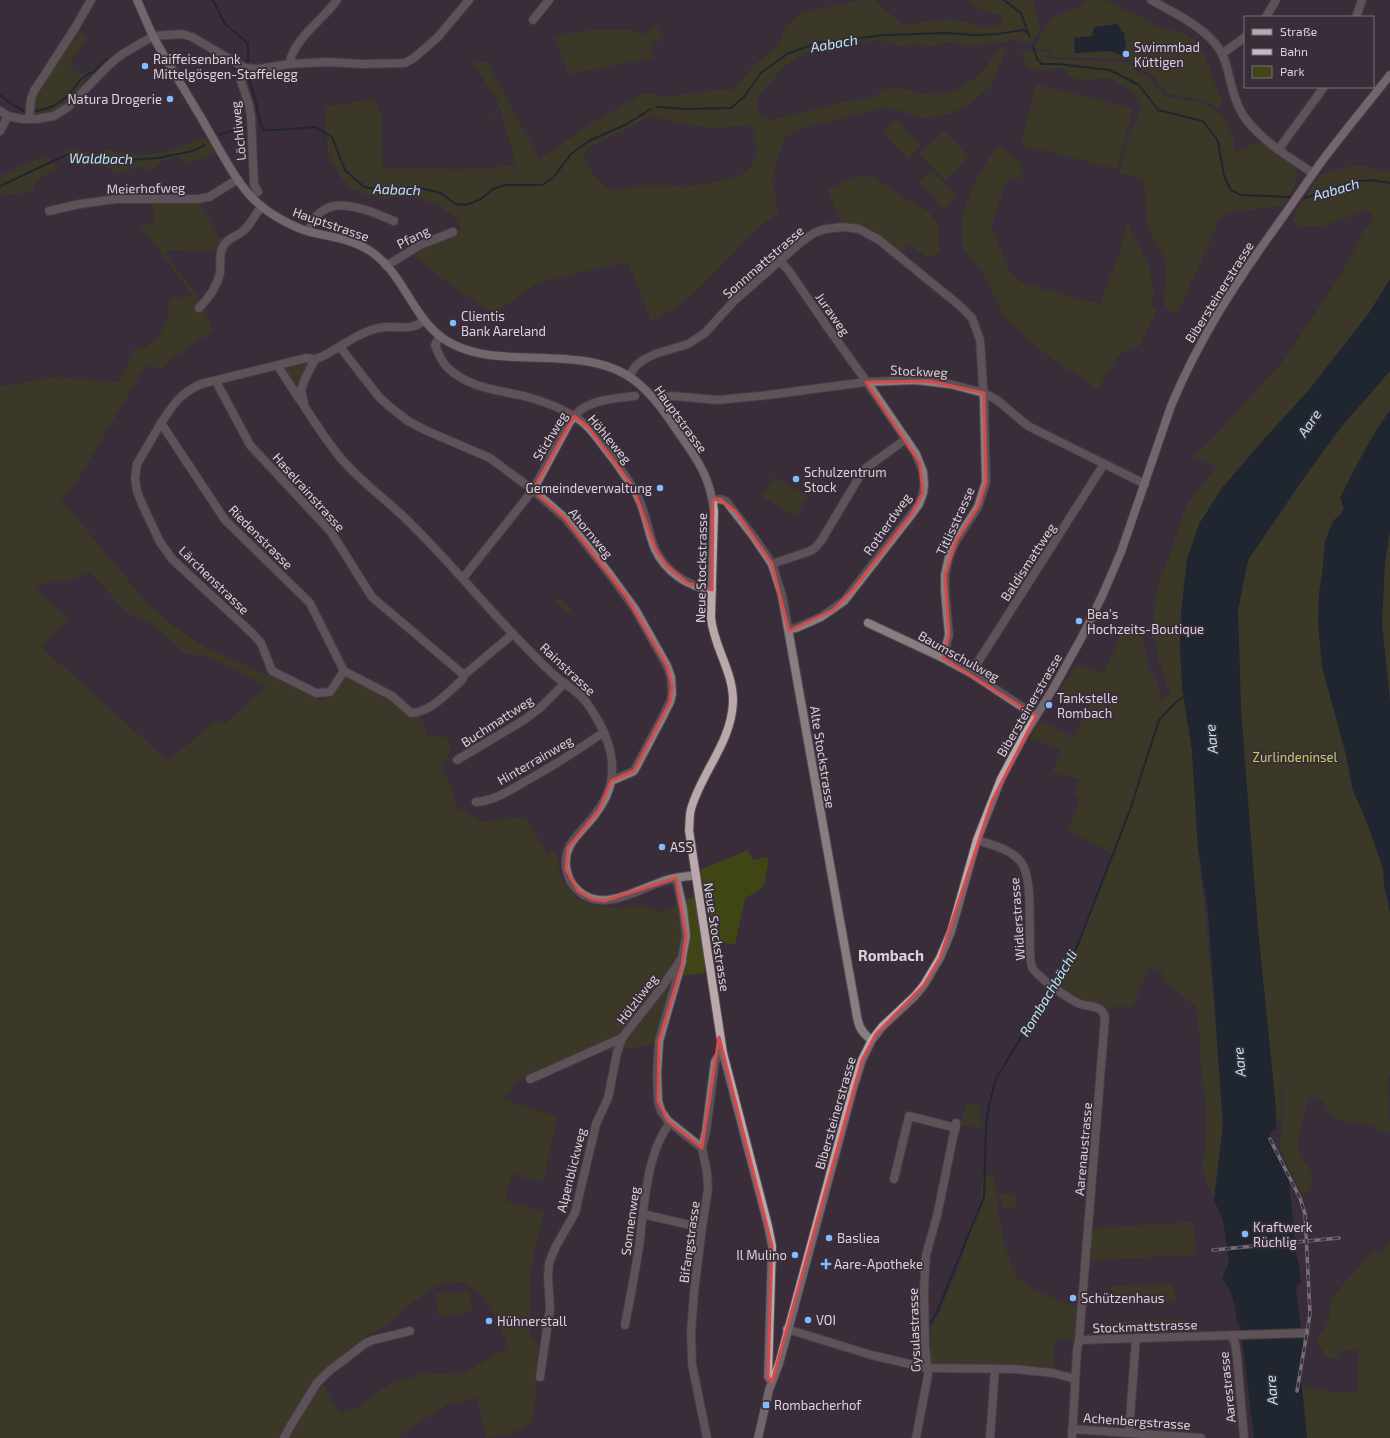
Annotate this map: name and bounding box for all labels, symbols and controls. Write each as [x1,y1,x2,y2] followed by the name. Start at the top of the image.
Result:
[1244,16,1374,88] legend
[1280,24,1317,38] text: Straße
[808,30,859,56] water label: Aabach
[1134,39,1200,70] place label: Swimmbad Küttigen
[1280,44,1308,58] text: Bahn
[1121,49,1131,59] marker: Swimmbad Küttigen
[153,51,298,82] place label: Raiffeisenbank Mittelgösgen-Staffelegg
[140,61,150,71] marker: Raiffeisenbank Mittelgösgen-Staffelegg
[1280,64,1305,78] text: Park
[67,91,162,107] place label: Natura Drogerie
[165,94,175,104] marker: Natura Drogerie
[227,100,249,162] street label: Löchliweg
[69,149,133,167] water label: Waldbach
[1310,174,1361,204] water label: Aabach
[107,179,185,197] street label: Meierhofweg
[372,180,421,198] water label: Aabach
[291,203,371,245] street label: Hauptstrasse
[394,222,432,252] street label: Pfang
[719,222,807,302] street label: Sonnmattstrasse
[1181,238,1257,346] street label: Bibersteinerstrasse
[812,289,854,339] street label: Juraweg
[461,308,546,339] place label: Clientis Bank Aareland
[448,318,458,328] marker: Clientis Bank Aareland
[890,362,948,380] street label: Stockweg
[651,382,711,456] street label: Hauptstrasse
[1293,406,1325,441] water label: Aare
[529,409,571,463] street label: Stichweg
[585,411,635,467] street label: Höhleweg
[269,449,349,535] street label: Haselrainstrasse
[804,464,887,495] place label: Schulzentrum Stock
[791,474,801,484] marker: Schulzentrum Stock
[526,480,652,496] place label: Gemeindeverwaltung
[655,483,665,493] marker: Gemeindeverwaltung
[932,484,978,558] street label: Titlisstrasse
[860,490,914,558] street label: Rotherdweg
[226,502,296,572] street label: Riedenstrasse
[565,505,617,561] street label: Ahornweg
[692,513,710,623] street label: Neue Stockstrasse
[997,520,1059,604] street label: Baldismattweg
[176,542,252,618] street label: Lärchenstrasse
[1087,606,1204,637] place label: Bea's Hochzeits-Boutique
[1074,616,1084,626] marker: Bea's Hochzeits-Boutique
[916,627,1002,685] street label: Baumschulweg
[537,639,599,699] street label: Rainstrasse
[993,651,1065,759] street label: Bibersteinerstrasse
[1057,690,1118,721] place label: Tankstelle Rombach
[458,692,536,750] street label: Buchmattweg
[1044,700,1054,710] marker: Tankstelle Rombach
[807,705,839,809] street label: Alte Stockstrasse
[1201,723,1221,756] water label: Aare
[494,732,576,788] street label: Hinterrainweg
[1253,749,1338,765] park label: Zurlindeninsel
[670,839,693,855] place label: ASS
[657,842,667,852] marker: ASS
[1006,877,1028,961] street label: Widlerstrasse
[700,881,734,993] street label: Neue Stockstrasse
[858,946,924,964] district label: Rombach
[1015,946,1081,1039] water label: Rombachbächli
[613,971,661,1027] street label: Hölzliweg
[1229,1046,1249,1079] water label: Aare
[811,1055,859,1171] street label: Bibersteinerstrasse
[1071,1102,1095,1196] street label: Aarenaustrasse
[553,1126,589,1214] street label: Alpenblickweg
[617,1186,643,1256] street label: Sonnenweg
[675,1200,703,1284] street label: Bifangstrasse
[1253,1219,1313,1250] place label: Kraftwerk Rüchlig
[1240,1229,1250,1239] marker: Kraftwerk Rüchlig
[837,1230,880,1246] place label: Basliea
[824,1233,834,1243] marker: Basliea
[736,1247,787,1263] place label: Il Mulino
[790,1250,800,1260] marker: Il Mulino
[834,1256,923,1272] place label: Aare-Apotheke
[821,1259,831,1269] marker: Aare-Apotheke
[905,1288,923,1372] street label: Gysulastrasse
[1081,1290,1164,1306] place label: Schützenhaus
[1068,1293,1078,1303] marker: Schützenhaus
[816,1312,836,1328] place label: VOI
[497,1313,567,1329] place label: Hühnerstall
[803,1315,813,1325] marker: VOI
[484,1316,494,1326] marker: Hühnerstall
[1092,1316,1198,1336] street label: Stockmattstrasse
[1215,1351,1239,1423] street label: Aarestrasse
[1261,1374,1281,1406] water label: Aare
[774,1397,862,1413] place label: Rombacherhof
[761,1400,771,1410] marker: Rombacherhof
[1083,1409,1191,1433] street label: Achenbergstrasse

